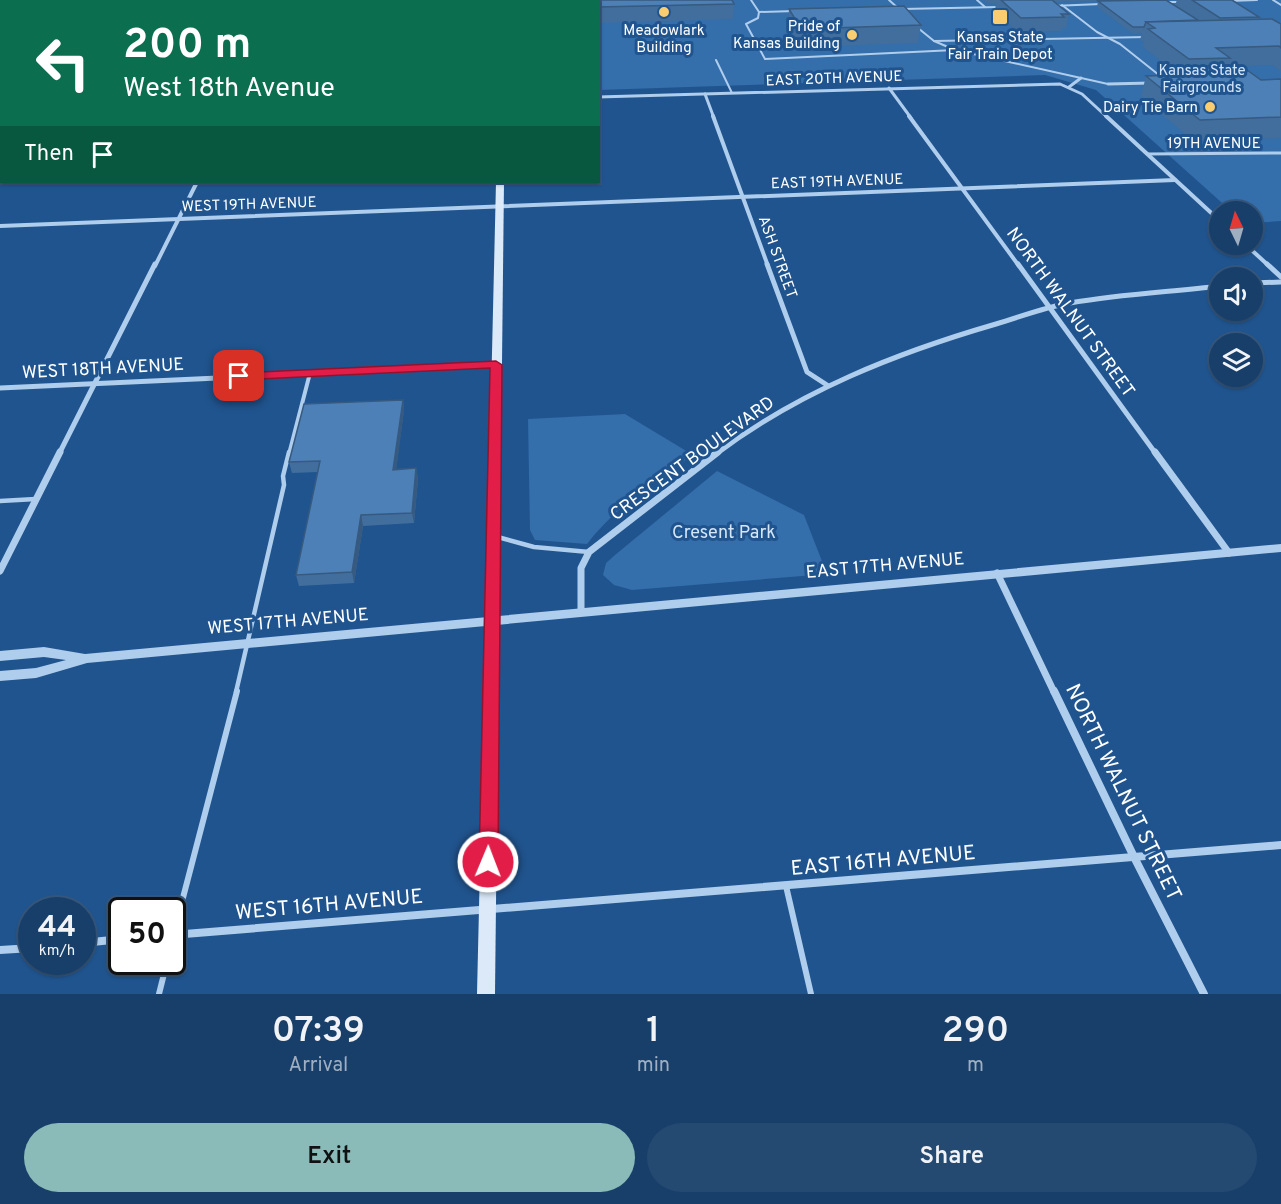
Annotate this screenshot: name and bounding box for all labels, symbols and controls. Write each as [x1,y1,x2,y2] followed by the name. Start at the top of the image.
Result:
[657,5,671,19] marker: Meadowlark Building
[991,8,1009,26] marker: Kansas State Fair Train Depot
[733,18,840,54] place label: Pride of Kansas Building
[123,20,251,73] text: 200 m
[623,22,705,58] place label: Meadowlark Building
[24,24,102,102] icon: left
[845,28,859,42] marker: Pride of Kansas Building
[947,29,1053,65] place label: Kansas State Fair Train Depot
[1158,62,1246,98] park label: Kansas State Fairgrounds
[765,68,903,91] street label: EAST 20TH AVENUE
[123,72,335,106] text: West 18th Avenue
[1103,99,1198,118] place label: Dairy Tie Barn
[1203,100,1217,114] marker: Dairy Tie Barn
[1167,135,1261,154] street label: 19TH AVENUE
[86,138,119,171] icon: arrive
[24,141,74,168] text: Then
[770,171,904,194] street label: EAST 19TH AVENUE
[181,194,317,217] street label: WEST 19TH AVENUE
[1209,201,1263,255] north arrow
[1209,201,1263,387] map controls
[753,213,800,302] street label: ASH STREET
[1000,223,1139,402] street label: NORTH WALNUT STREET
[1209,267,1263,321] button: sound
[1209,333,1263,387] button: layers
[213,350,264,401] pin
[21,354,185,385] street label: WEST 18TH AVENUE
[222,359,255,392] icon: arrive
[606,392,780,527] street label: CRESCENT BOULEVARD
[672,522,776,545] park label: Cresent Park
[805,548,965,585] street label: EAST 17TH AVENUE
[207,604,370,641] street label: WEST 17TH AVENUE
[1058,680,1187,906] street label: NORTH WALNUT STREET
[456,830,520,894] position arrow
[790,840,977,883] street label: EAST 16TH AVENUE
[234,884,424,927] street label: WEST 16TH AVENUE
[108,897,186,975] speed limit sign: 50
[38,910,76,947] text: 44
[39,942,75,961] text: km/h
[272,1009,365,1055] text: 07:39
[646,1009,660,1055] text: 1
[942,1009,1009,1055] text: 290
[289,1053,348,1079] text: Arrival
[637,1053,670,1079] text: min
[967,1053,984,1079] text: m
[24,1123,635,1192] button: Exit
[647,1123,1257,1192] button: Share

